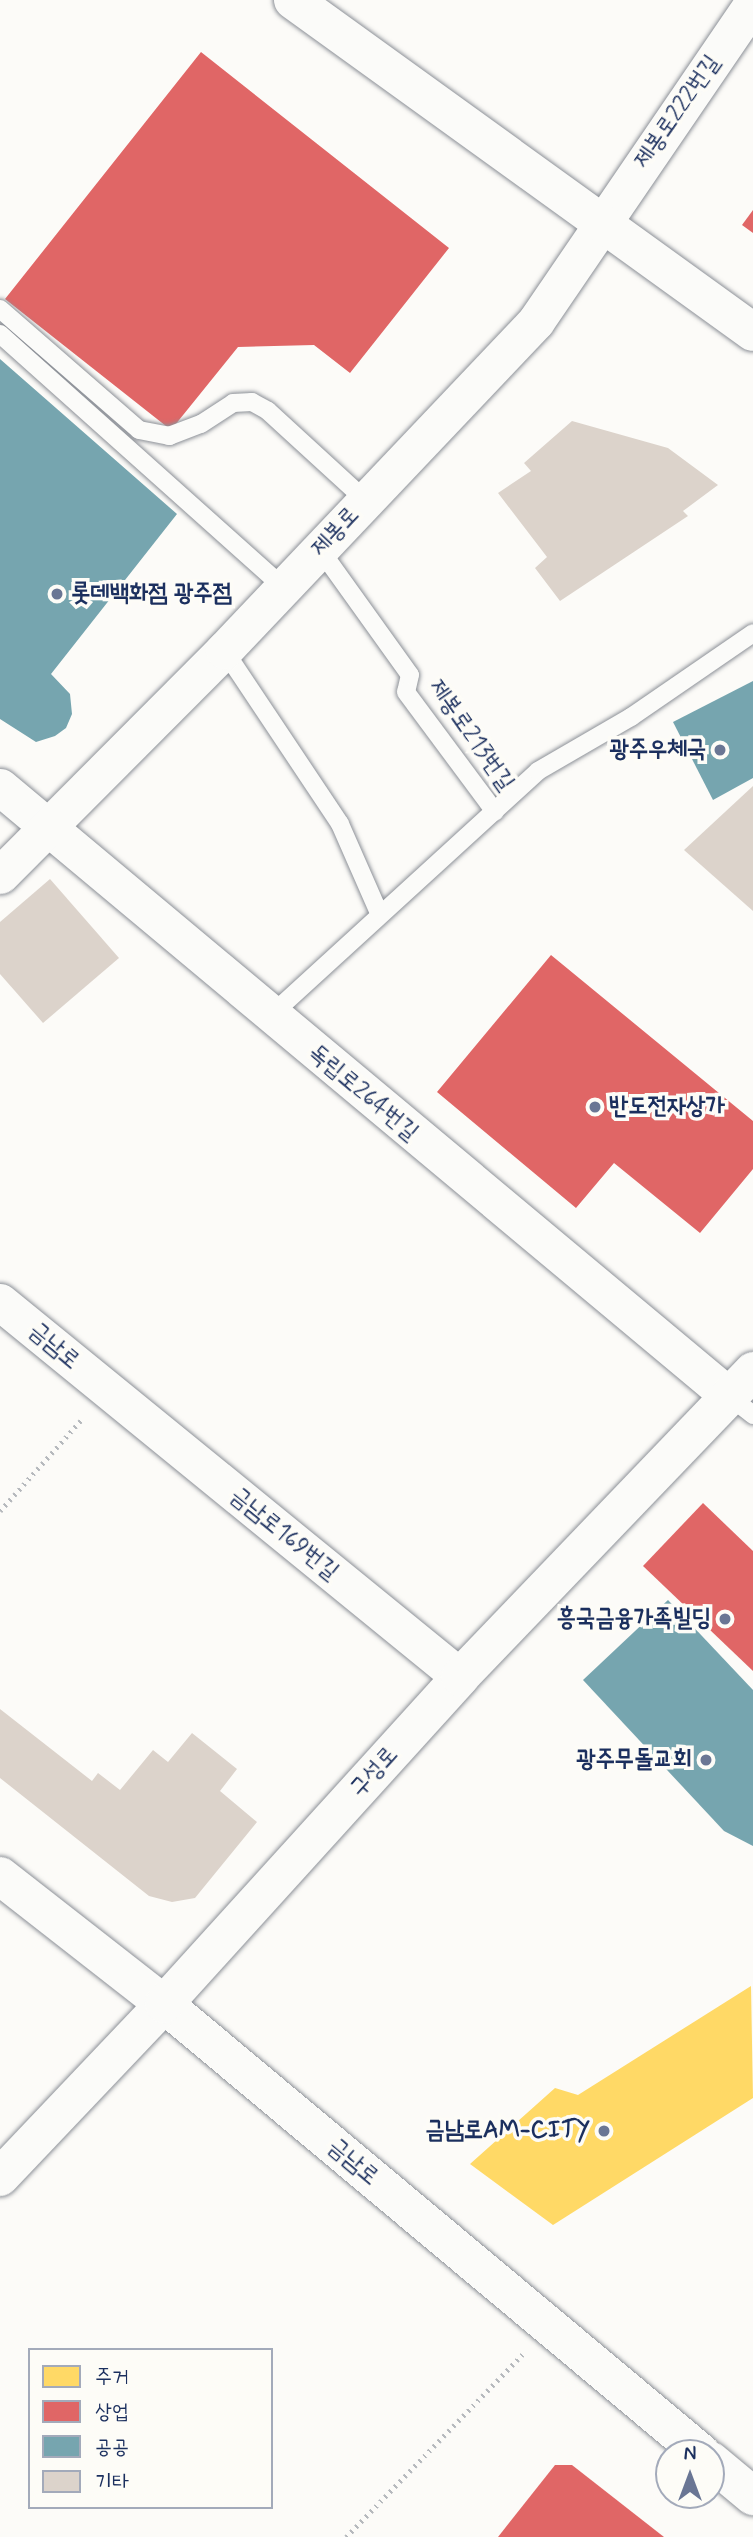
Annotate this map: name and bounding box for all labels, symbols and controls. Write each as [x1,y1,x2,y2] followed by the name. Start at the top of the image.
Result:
[627,50,727,174] street label: 제봉로222번길
[305,501,365,563] street label: 제봉로
[71,580,232,608] place label: 롯데백화점 광주점
[49,586,65,602] marker: 롯데백화점 광주점
[422,674,520,796] street label: 제봉로213번길
[609,736,706,764] place label: 광주우체국
[712,742,728,758] marker: 광주우체국
[302,1039,424,1147] street label: 독립로264번길
[609,1093,725,1121] place label: 반도전자상가
[587,1099,603,1115] marker: 반도전자상가
[23,1316,85,1376] street label: 금남로
[224,1481,344,1587] street label: 금남로169번길
[556,1605,711,1633] place label: 흥국금융가족빌딩
[717,1611,733,1627] marker: 흥국금융가족빌딩
[344,1741,404,1803] street label: 구성로
[576,1746,692,1774] place label: 광주무돌교회
[698,1752,714,1768] marker: 광주무돌교회
[425,2117,590,2145] place label: 금남로AM-CITY
[596,2123,612,2139] marker: 금남로AM-CITY
[322,2132,384,2192] street label: 금남로
[28,2348,273,2509] legend
[95,2363,129,2391] text: 주거
[95,2398,129,2426] text: 상업
[95,2433,129,2461] text: 공공
[655,2439,725,2509] north arrow
[684,2442,696,2467] text: N
[95,2468,129,2496] text: 기타

